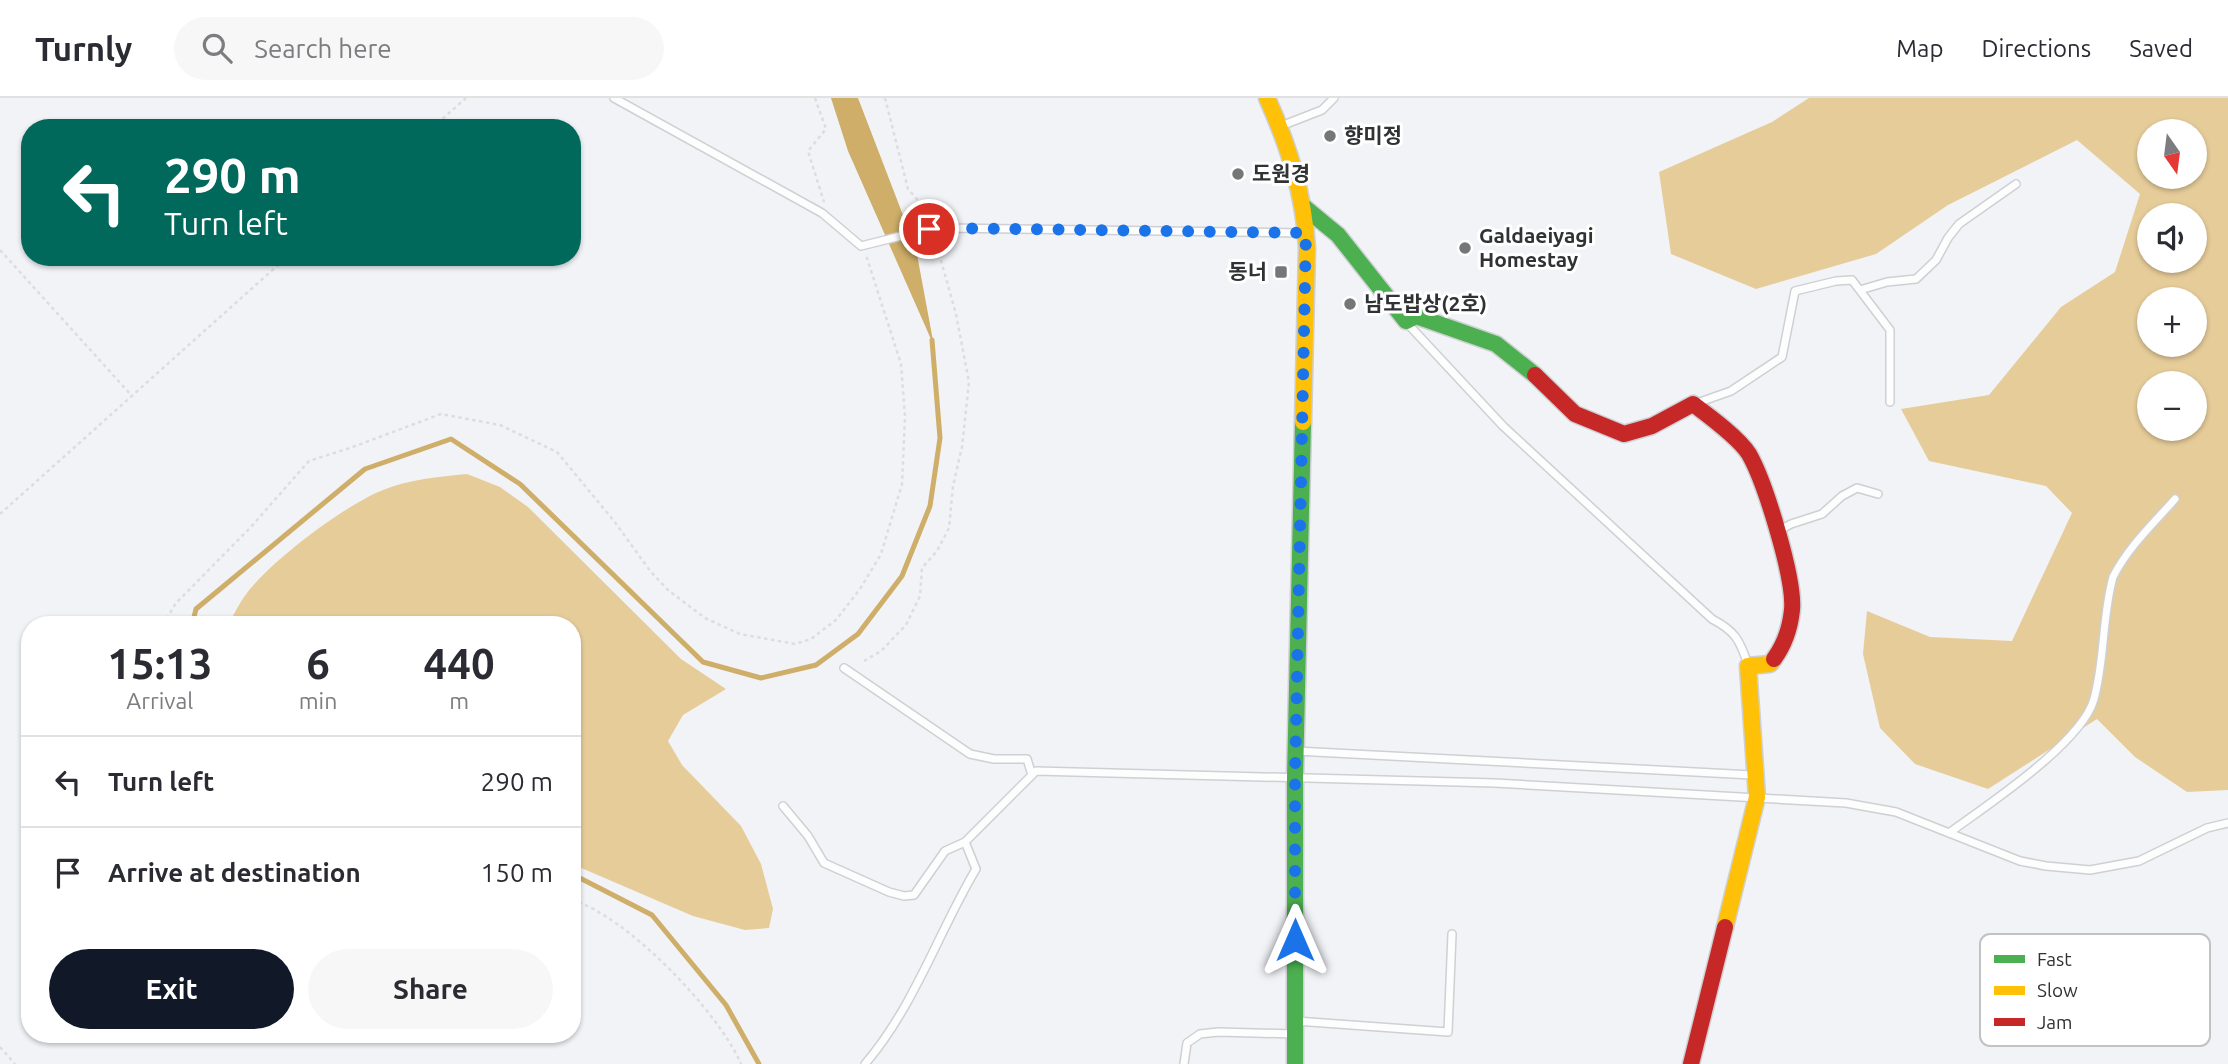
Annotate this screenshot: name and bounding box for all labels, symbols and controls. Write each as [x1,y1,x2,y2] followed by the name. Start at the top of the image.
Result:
[174,17,664,80] search box
[198,29,236,67] icon: search
[35,30,132,67] text: Turnly
[254,34,392,63] text: Search here
[1896,35,1943,62] text: Map
[1981,35,2091,62] text: Directions
[2129,35,2193,62] text: Saved
[2137,119,2207,189] north arrow
[2137,119,2207,441] map controls
[1344,123,1402,147] place label: 향미정
[1322,128,1338,144] marker: 향미정
[49,147,140,238] icon: left
[164,147,301,202] text: 290 m
[1252,161,1310,185] place label: 도원경
[1230,166,1246,182] marker: 도원경
[899,199,959,259] pin
[2137,203,2207,273] button: sound
[164,205,288,241] text: Turn left
[910,210,948,248] icon: arrive
[1479,223,1594,271] place label: Galdaeiyagi Homestay
[1457,240,1473,256] marker: Galdaeiyagi Homestay
[1228,259,1267,283] place label: 동너
[1273,264,1289,280] marker: 동너
[2137,287,2207,357] button: +
[1364,291,1487,315] place label: 남도밥상(2호)
[1342,296,1358,312] marker: 남도밥상(2호)
[2137,371,2207,441] button: −
[107,640,212,687] text: 15:13
[306,640,330,687] text: 6
[424,640,495,687] text: 440
[126,688,193,713] text: Arrival
[299,688,337,713] text: min
[449,688,469,713] text: m
[49,763,87,801] icon: left
[108,767,214,796] text: Turn left
[481,767,553,796] text: 290 m
[49,854,87,892] icon: arrive
[108,858,361,887] text: Arrive at destination
[481,858,553,887] text: 150 m
[1258,903,1332,977] position arrow
[1980,934,2210,1046] legend
[2037,948,2072,970] text: Fast
[49,949,294,1029] button: Exit
[308,949,553,1029] button: Share
[2037,979,2078,1001] text: Slow
[2037,1011,2073,1033] text: Jam

